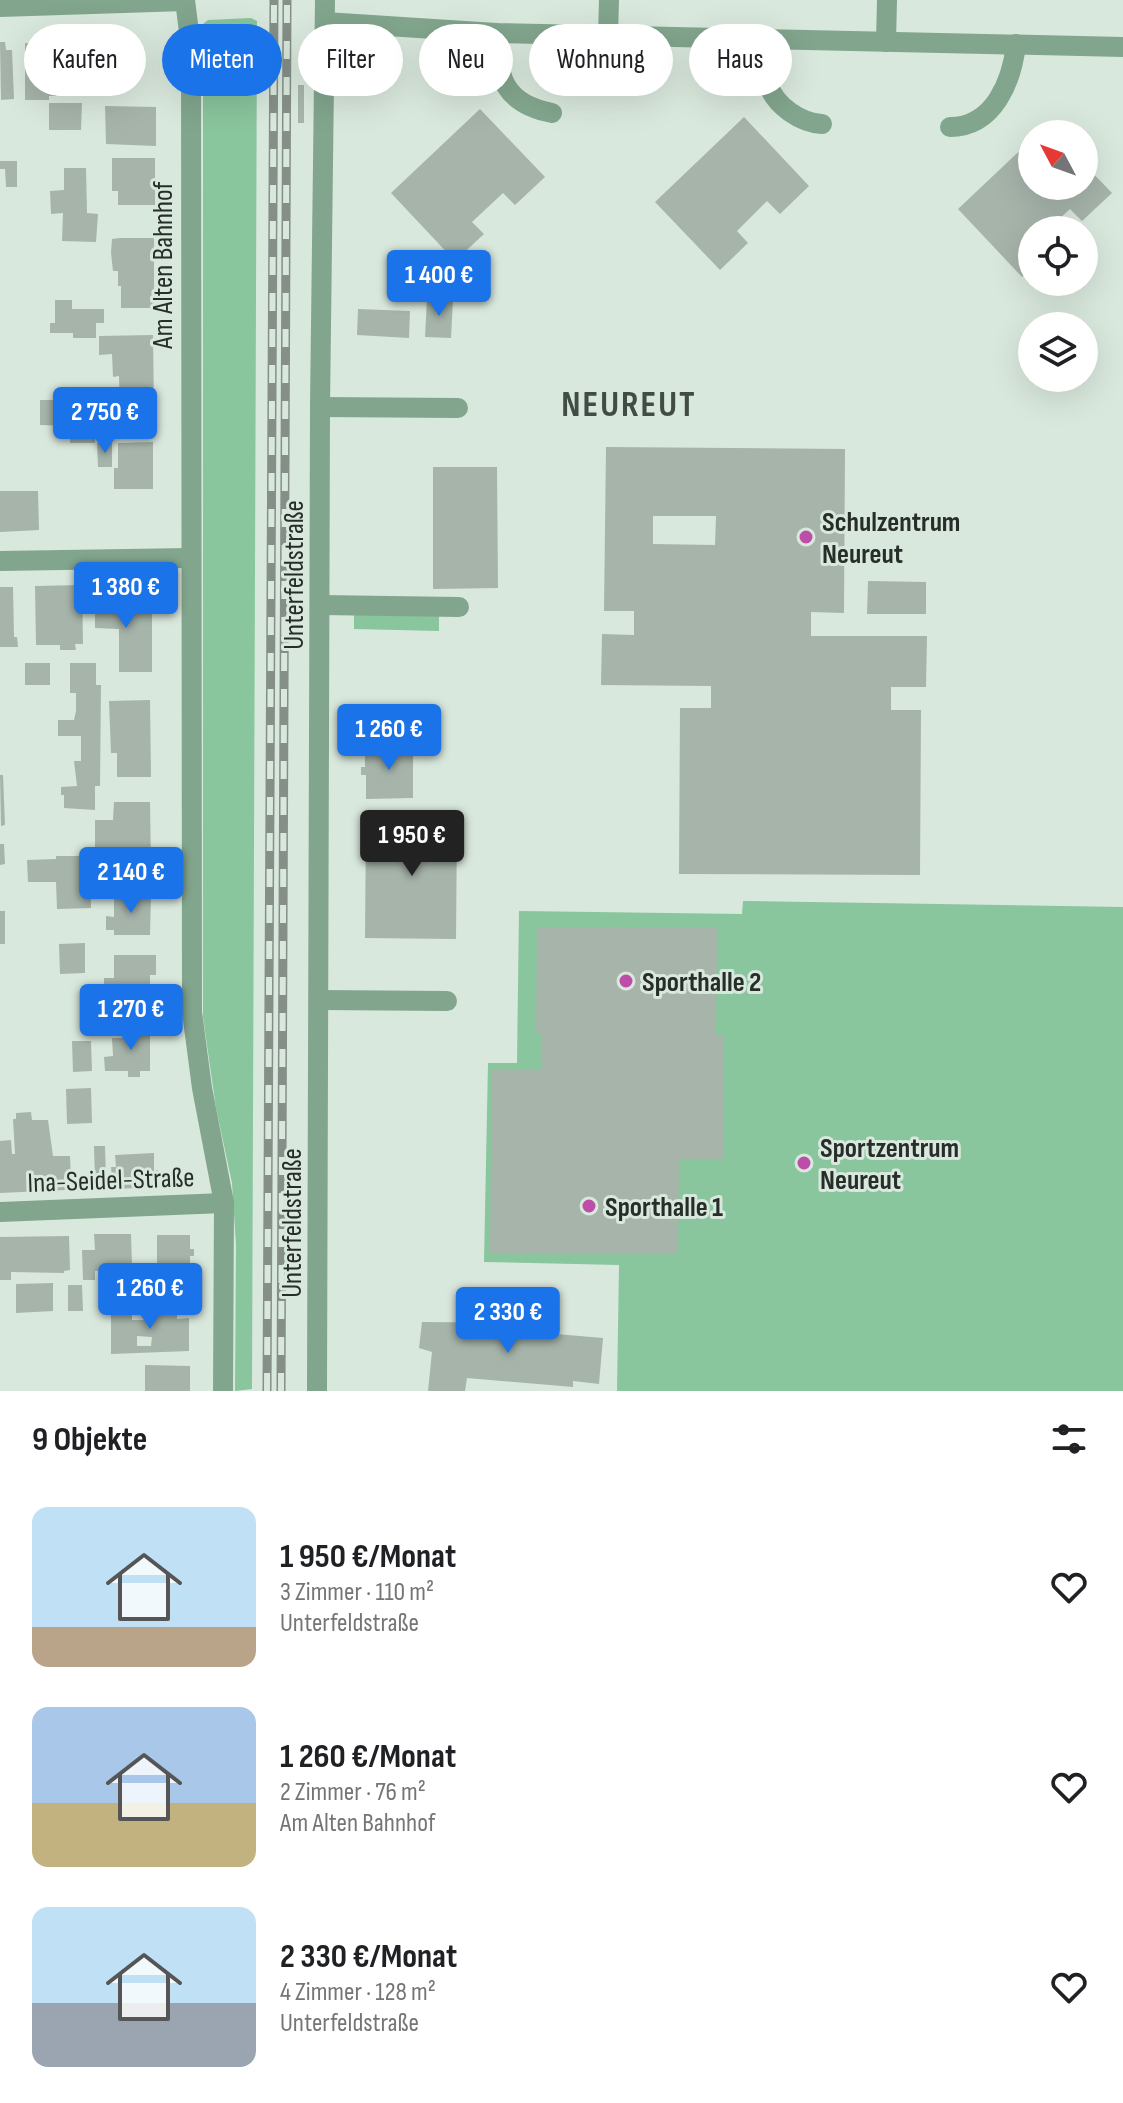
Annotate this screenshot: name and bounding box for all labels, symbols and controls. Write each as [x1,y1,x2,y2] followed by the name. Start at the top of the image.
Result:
[24,24,146,96] chip: Kaufen
[162,24,282,96] chip: Mieten
[298,24,403,96] chip: Filter
[419,24,513,96] chip: Neu
[529,24,673,96] chip: Wohnung
[689,24,792,96] chip: Haus
[1018,120,1098,200] north arrow
[1018,120,1098,392] map controls
[147,180,180,350] street label: Am Alten Bahnhof
[1018,216,1098,296] button: locate
[365,250,513,318] pin: 1 400 €
[405,260,473,291] text: 1 400 €
[1018,312,1098,392] button: layers
[561,384,697,427] district label: NEUREUT
[31,387,179,455] pin: 2 750 €
[71,397,139,428] text: 2 750 €
[278,500,311,650] street label: Unterfeldstraße
[822,506,960,571] place label: Schulzentrum Neureut
[797,528,815,546] marker: Schulzentrum Neureut
[52,562,200,630] pin: 1 380 €
[92,572,160,603] text: 1 380 €
[315,704,463,772] pin: 1 260 €
[355,714,423,745] text: 1 260 €
[338,810,486,878] pin: 1 950 €
[378,820,446,851] text: 1 950 €
[57,847,205,915] pin: 2 140 €
[97,857,165,888] text: 2 140 €
[642,966,761,999] place label: Sporthalle 2
[617,972,635,990] marker: Sporthalle 2
[57,984,205,1052] pin: 1 270 €
[98,994,164,1025] text: 1 270 €
[820,1132,959,1197] place label: Sportzentrum Neureut
[276,1148,309,1298] street label: Unterfeldstraße
[795,1154,813,1172] marker: Sportzentrum Neureut
[27,1161,195,1200] street label: Ina-Seidel-Straße
[605,1191,723,1224] place label: Sporthalle 1
[580,1197,598,1215] marker: Sporthalle 1
[76,1263,224,1331] pin: 1 260 €
[116,1273,184,1304] text: 1 260 €
[434,1287,582,1355] pin: 2 330 €
[474,1297,542,1328] text: 2 330 €
[1047,1417,1091,1461] icon: filters
[32,1419,147,1460] text: 9 Objekte
[280,1536,456,1577] text: 1 950 €/Monat
[96,1539,192,1635] icon: home
[1047,1565,1091,1609] icon: heart
[280,1577,434,1608] text: 3 Zimmer · 110 m²
[280,1608,419,1639] text: Unterfeldstraße
[280,1736,456,1777] text: 1 260 €/Monat
[96,1739,192,1835] icon: home
[1047,1765,1091,1809] icon: heart
[280,1777,426,1808] text: 2 Zimmer · 76 m²
[280,1808,435,1839] text: Am Alten Bahnhof
[280,1936,457,1977] text: 2 330 €/Monat
[96,1939,192,2035] icon: home
[1047,1965,1091,2009] icon: heart
[280,1977,436,2008] text: 4 Zimmer · 128 m²
[280,2008,419,2039] text: Unterfeldstraße

